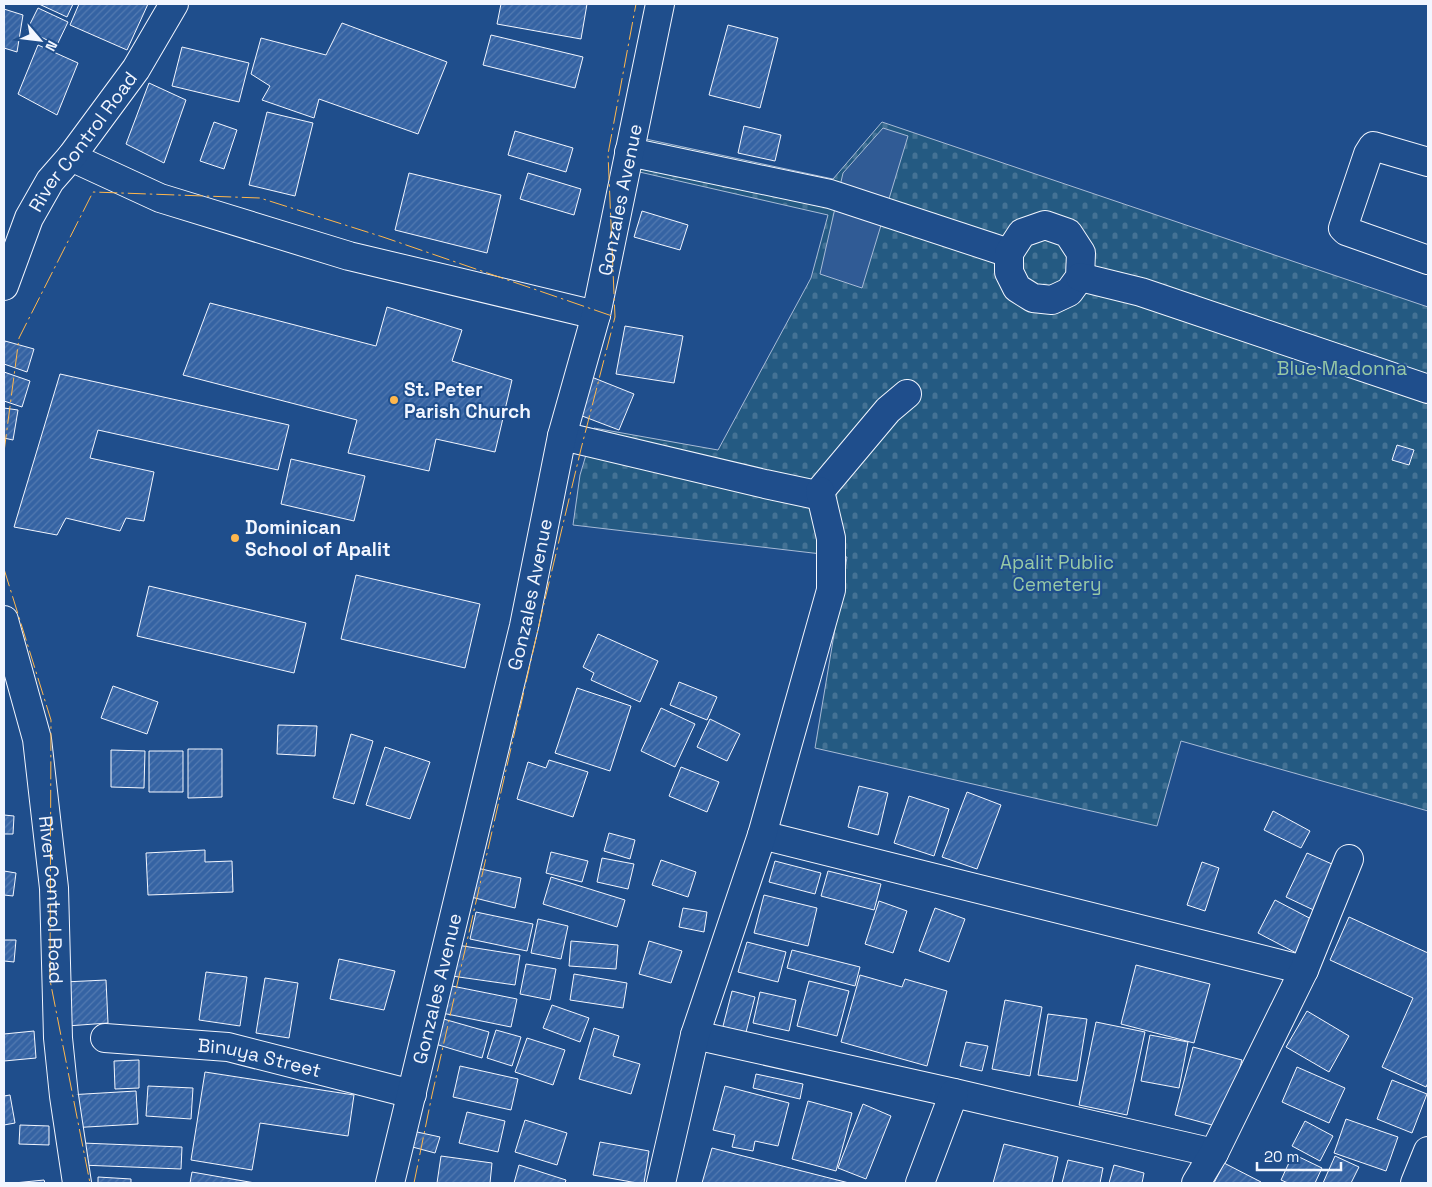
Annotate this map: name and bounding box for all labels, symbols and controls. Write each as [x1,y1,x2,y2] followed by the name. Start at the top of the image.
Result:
[15,15,65,65] north arrow
[41,38,62,54] text: N
[23,66,143,216] street label: River Control Road
[592,122,648,278] street label: Gonzales Avenue
[1277,356,1407,381] park label: Blue Madonna
[404,377,531,424] place label: St. Peter Parish Church
[388,394,400,406] marker: St. Peter Parish Church
[245,515,391,562] place label: Dominican School of Apalit
[501,516,558,673] street label: Gonzales Avenue
[229,532,241,544] marker: Dominican School of Apalit
[1000,550,1114,597] park label: Apalit Public Cemetery
[33,814,69,984] street label: River Control Road
[407,911,467,1067] street label: Gonzales Avenue
[197,1032,324,1083] street label: Binuya Street
[1257,1140,1341,1172] scale bar
[1264,1147,1299,1166] text: 20 m

